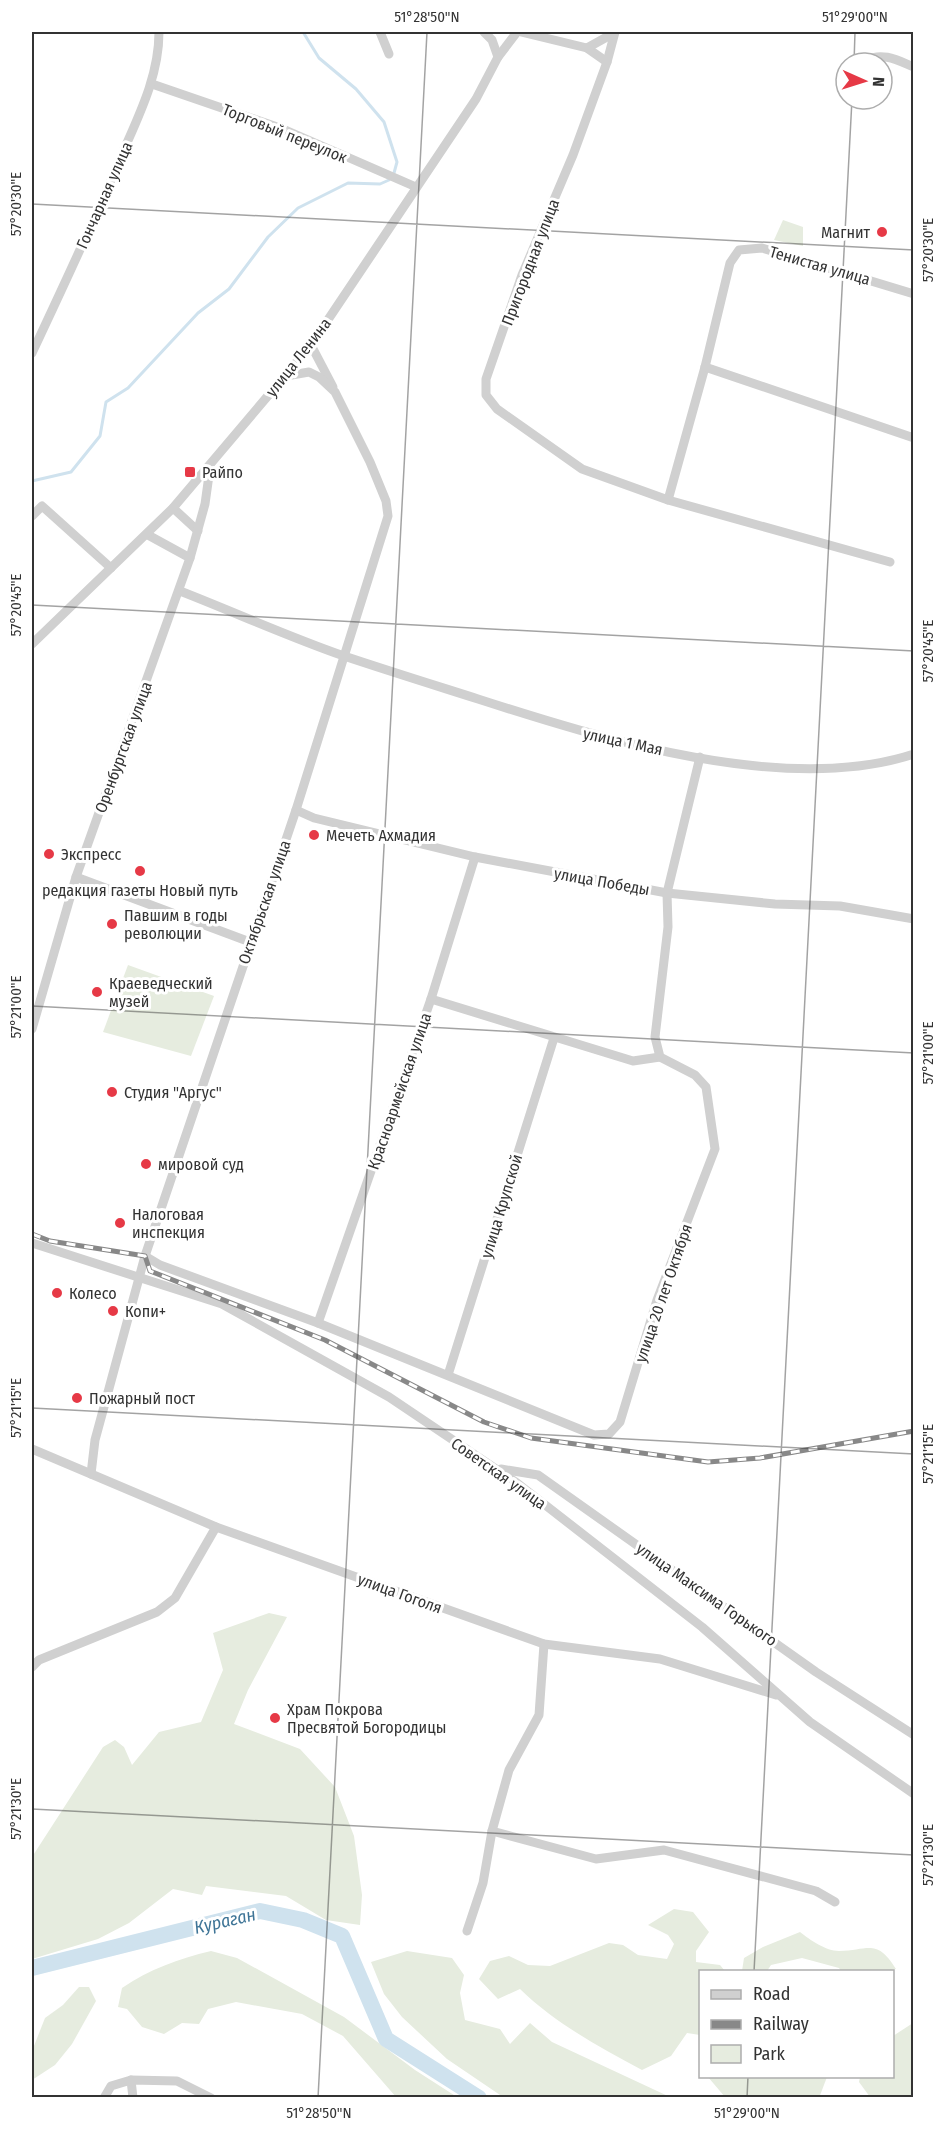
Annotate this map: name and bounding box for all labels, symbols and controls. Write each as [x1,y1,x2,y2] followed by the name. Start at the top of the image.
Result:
[394,8,460,26] text: 51°28'50"N
[822,8,888,26] text: 51°29'00"N
[834,51,894,111] north arrow
[869,76,888,87] text: N
[220,100,350,167] street label: Торговый переулок
[72,139,137,252] street label: Гончарная улица
[7,172,25,236] text: 57°20'30"E
[498,196,563,328] street label: Пригородная улица
[919,218,937,282] text: 57°20'30"E
[821,223,870,242] place label: Магнит
[875,225,889,239] marker: Магнит
[767,242,873,289] street label: Тенистая улица
[262,314,335,400] street label: улица Ленина
[202,463,243,482] place label: Райпо
[183,465,197,479] marker: Райпо
[7,574,25,636] text: 57°20'45"E
[919,620,937,682] text: 57°20'45"E
[91,679,156,815] street label: Оренбургская улица
[581,724,664,759] street label: улица 1 Мая
[326,826,436,845] place label: Мечеть Ахмадия
[307,828,321,842] marker: Мечеть Ахмадия
[234,838,295,967] street label: Октябрьская улица
[61,845,121,864] place label: Экспресс
[42,847,56,861] marker: Экспресс
[133,864,147,878] marker: редакция газеты Новый путь
[553,864,651,899] street label: улица Победы
[42,881,238,900] place label: редакция газеты Новый путь
[124,906,228,943] place label: Павшим в годы революции
[105,917,119,931] marker: Павшим в годы революции
[109,974,213,1011] place label: Краеведческий музей
[7,975,25,1039] text: 57°21'00"E
[90,985,104,999] marker: Краеведческий музей
[364,1010,435,1172] street label: Красноармейская улица
[919,1021,937,1085] text: 57°21'00"E
[124,1083,222,1102] place label: Студия "Аргус"
[105,1085,119,1099] marker: Студия "Аргус"
[477,1152,526,1260] street label: улица Крупской
[158,1155,244,1174] place label: мировой суд
[139,1157,153,1171] marker: мировой суд
[132,1205,205,1242] place label: Налоговая инспекция
[113,1216,127,1230] marker: Налоговая инспекция
[631,1221,696,1365] street label: улица 20 лет Октября
[69,1284,117,1303] place label: Колесо
[50,1286,64,1300] marker: Колесо
[125,1302,166,1321] place label: Копи+
[106,1304,120,1318] marker: Копи+
[7,1378,25,1438] text: 57°21'15"E
[89,1389,196,1408] place label: Пожарный пост
[70,1391,84,1405] marker: Пожарный пост
[919,1424,937,1484] text: 57°21'15"E
[448,1434,550,1513] street label: Советская улица
[633,1539,781,1650] street label: улица Максима Горького
[355,1569,445,1617] street label: улица Гоголя
[287,1700,446,1737] place label: Храм Покрова Пресвятой Богородицы
[268,1711,282,1725] marker: Храм Покрова Пресвятой Богородицы
[7,1778,25,1840] text: 57°21'30"E
[919,1824,937,1886] text: 57°21'30"E
[192,1903,258,1939] water label: Кураган
[699,1970,894,2078] legend
[753,1983,790,2005] text: Road
[753,2013,809,2035] text: Railway
[753,2043,786,2065] text: Park
[286,2104,352,2122] text: 51°28'50"N
[714,2104,780,2122] text: 51°29'00"N

